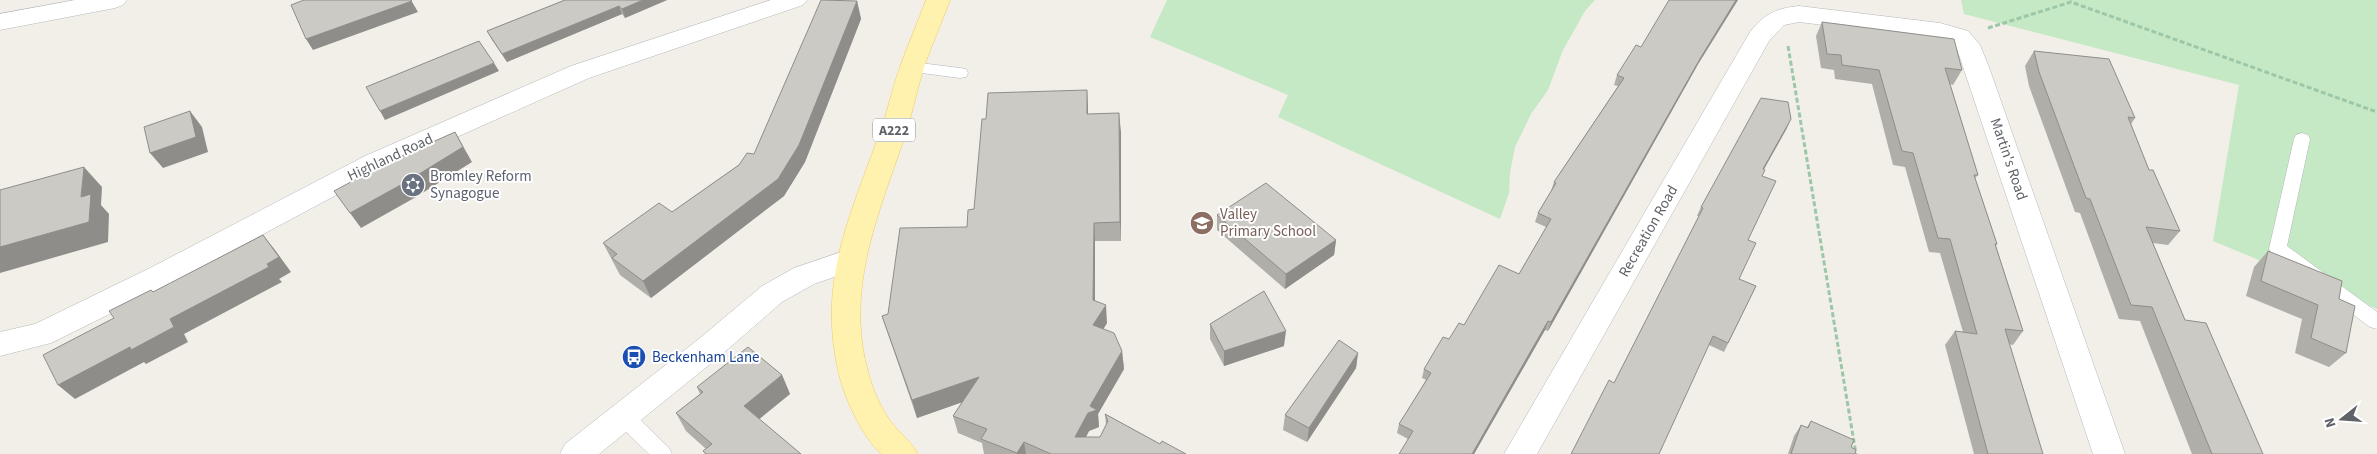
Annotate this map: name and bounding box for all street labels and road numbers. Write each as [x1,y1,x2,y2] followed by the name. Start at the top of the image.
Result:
[1985,115,2032,203] street label: Martin's Road
[873,118,915,142] road number: A222
[344,128,436,186] street label: Highland Road
[1614,182,1683,281] street label: Recreation Road

